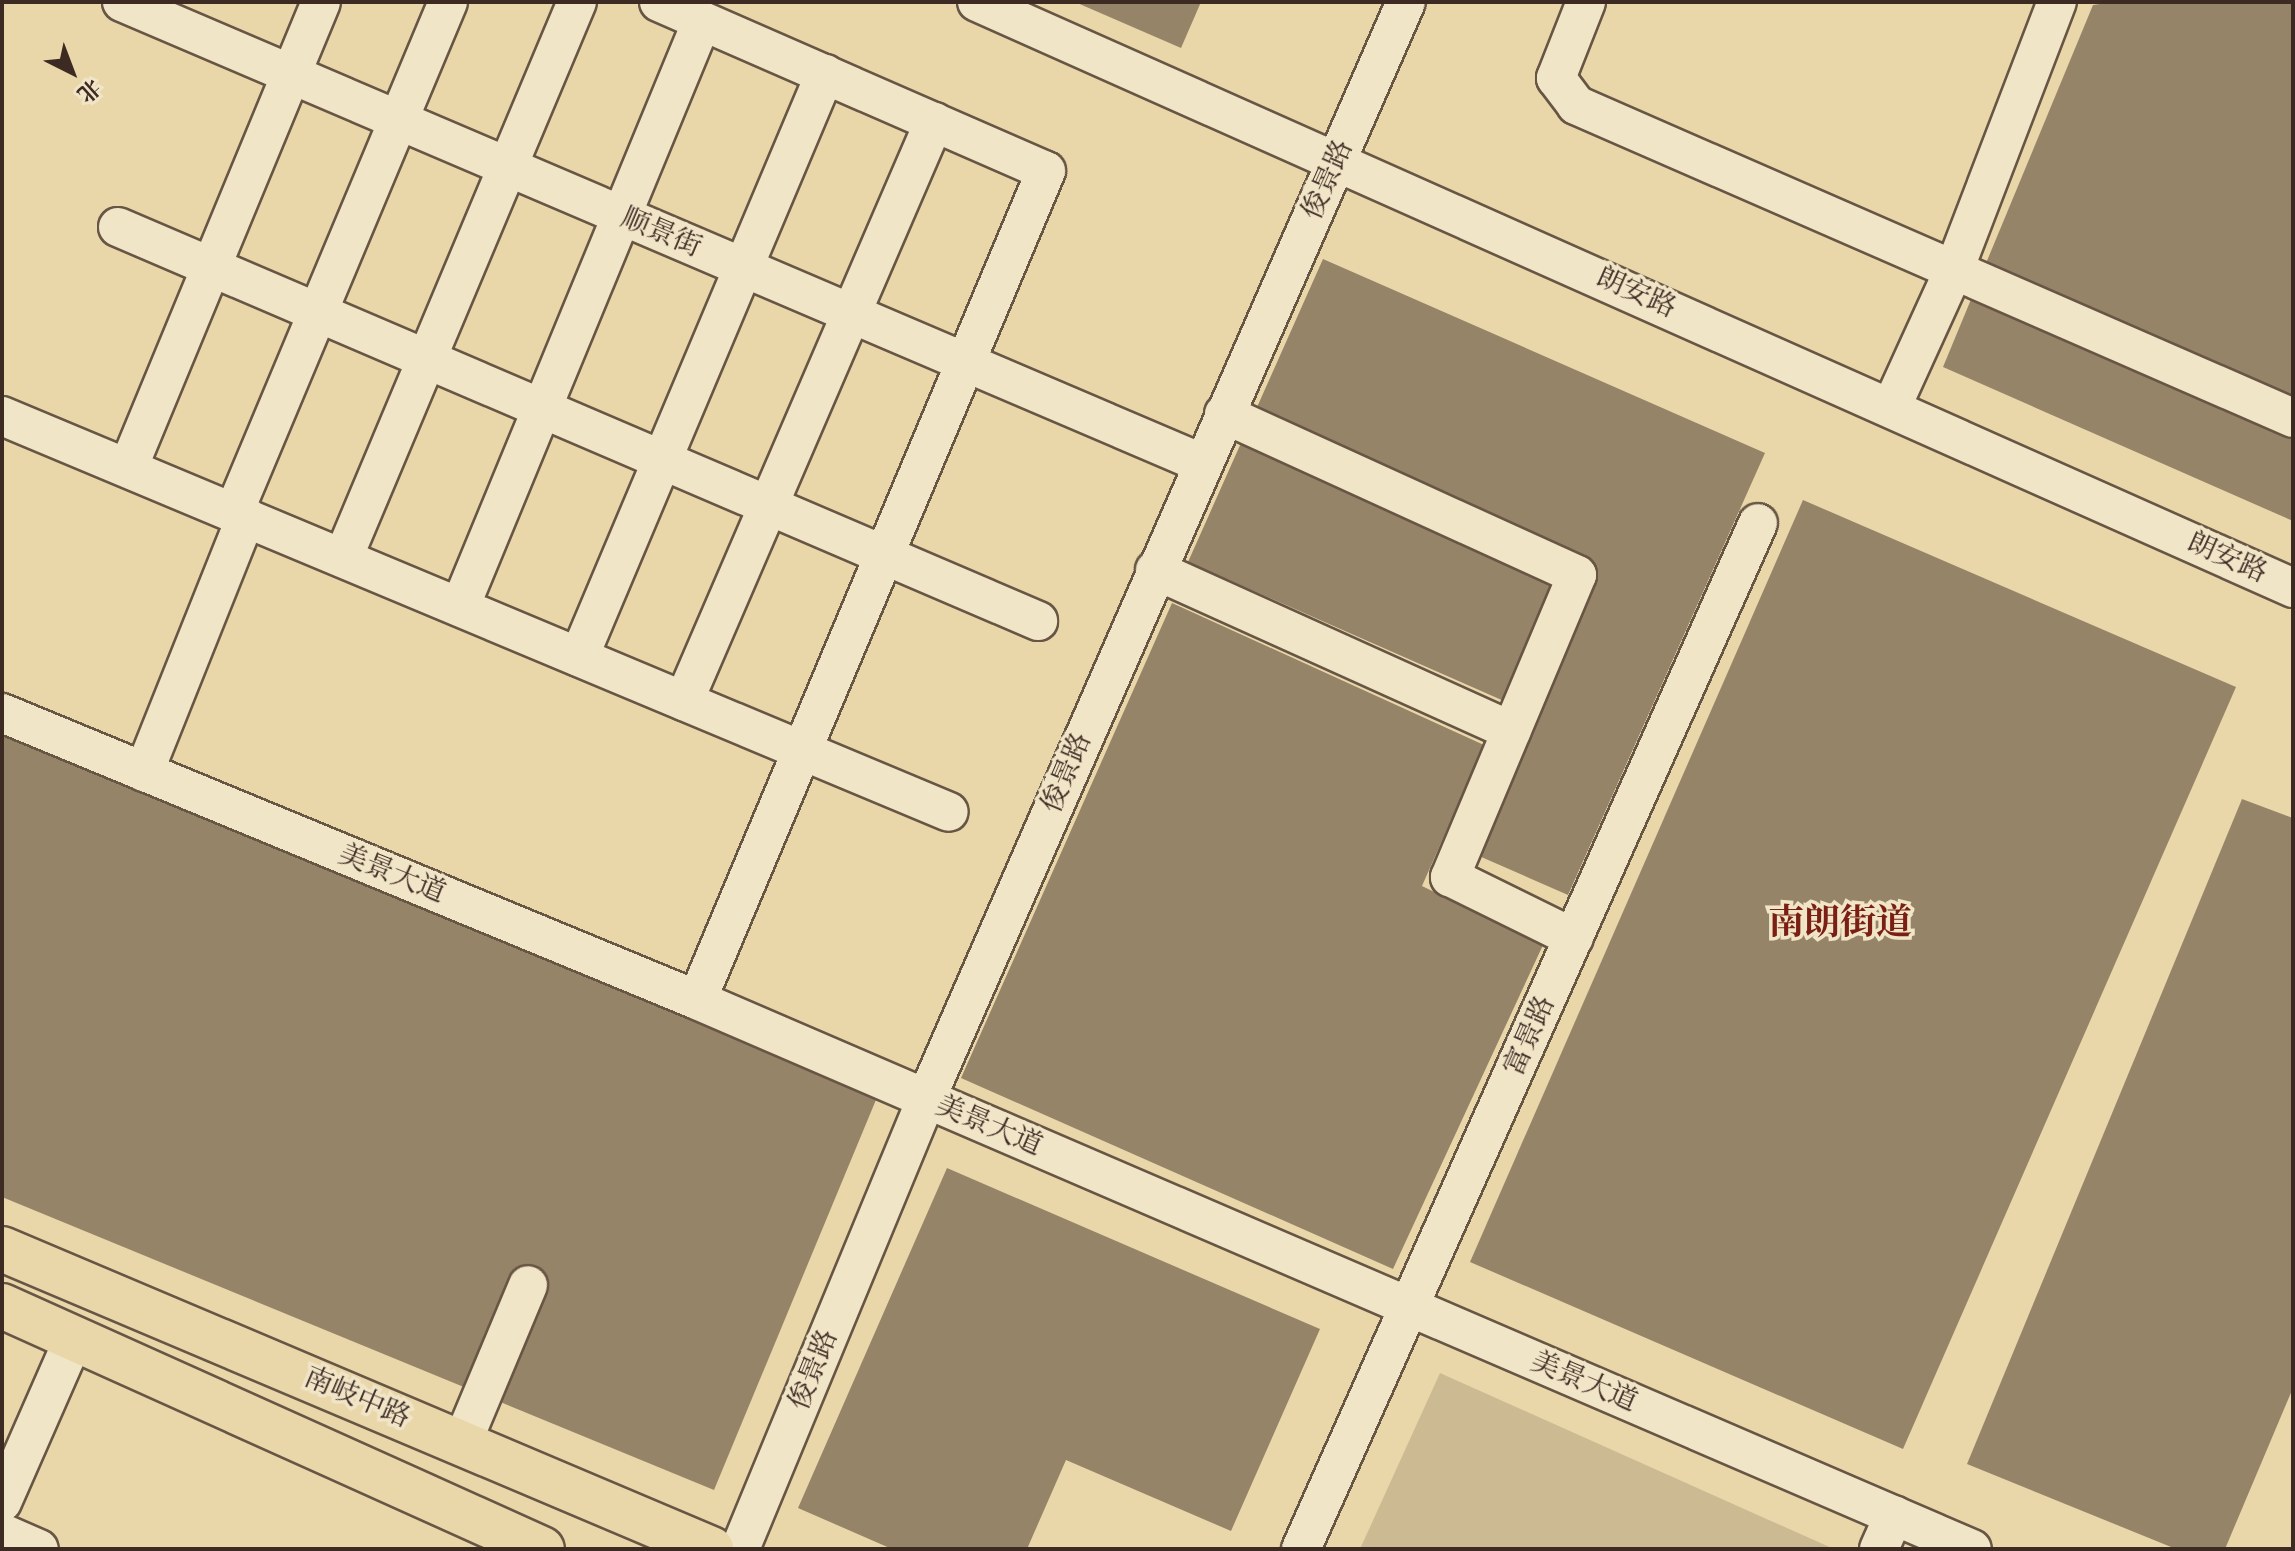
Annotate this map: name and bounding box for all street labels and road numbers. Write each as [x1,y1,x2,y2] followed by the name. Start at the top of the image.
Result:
[1296,135,1360,225] street label: 俊景路
[616,201,706,265] street label: 顺景街
[1591,261,1681,325] street label: 朗安路
[2182,526,2272,590] street label: 朗安路
[1035,728,1099,818] street label: 俊景路
[334,837,450,911] street label: 美景大道
[1498,991,1562,1081] street label: 富景路
[931,1089,1047,1163] street label: 美景大道
[783,1325,845,1415] street label: 俊景路
[1526,1345,1642,1419] street label: 美景大道
[299,1361,415,1435] street label: 南岐中路

